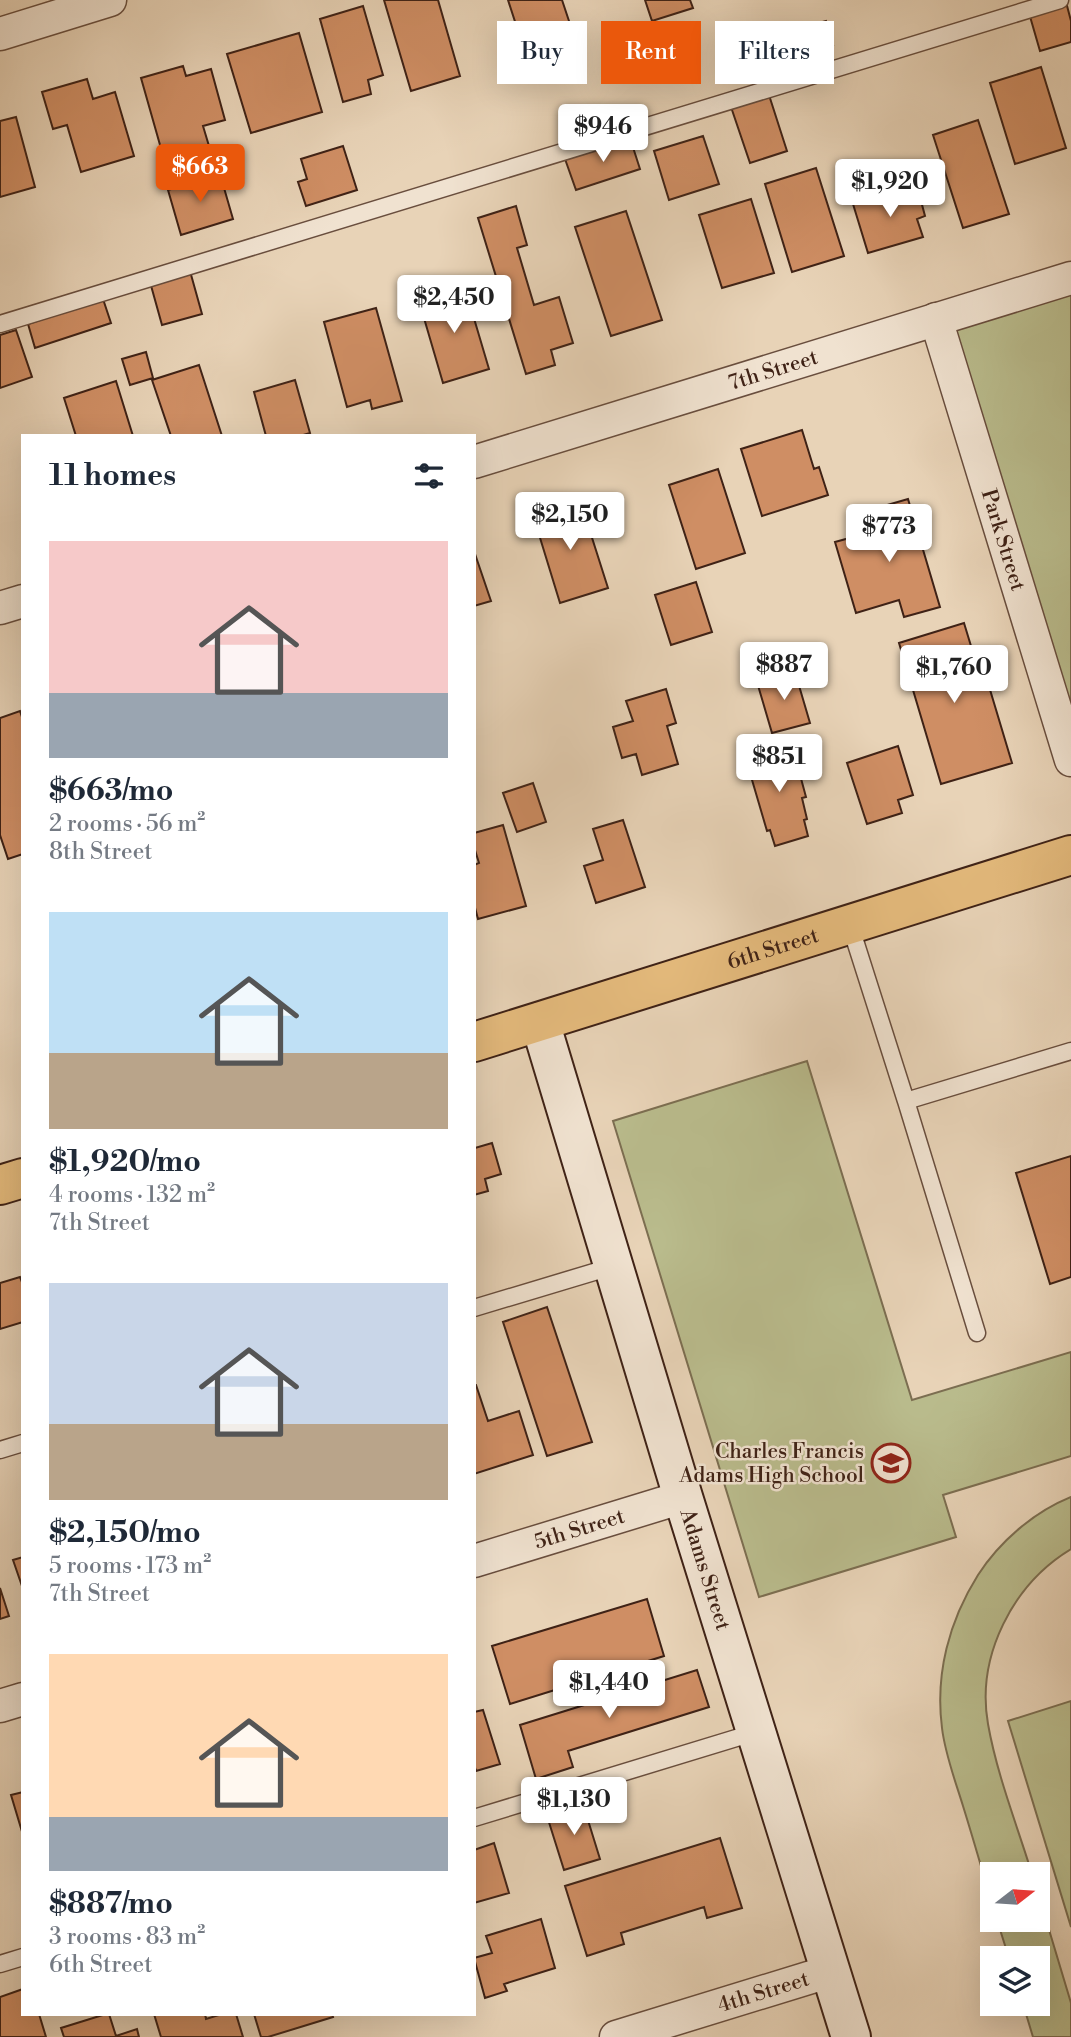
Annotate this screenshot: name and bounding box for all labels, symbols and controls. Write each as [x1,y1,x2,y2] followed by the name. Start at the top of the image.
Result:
[497,21,587,84] chip: Buy
[601,21,701,84] chip: Rent
[715,21,834,84] chip: Filters
[562,104,644,164] pin: $946
[574,113,632,141] text: $946
[159,144,241,204] pin: $663
[172,153,228,181] text: $663
[833,160,947,219] pin: $1,920
[851,168,929,196] text: $1,920
[397,276,511,335] pin: $2,450
[413,284,495,312] text: $2,450
[726,345,822,397] street label: 7th Street
[49,457,176,495] text: 11 homes
[410,457,448,495] icon: filters
[975,486,1031,595] street label: Park Street
[513,492,627,552] pin: $2,150
[531,501,609,529] text: $2,150
[848,504,930,564] pin: $773
[862,513,916,541] text: $773
[186,587,312,713] icon: home
[743,642,825,702] pin: $887
[897,646,1011,705] pin: $1,760
[756,651,812,679] text: $887
[916,654,992,682] text: $1,760
[738,734,820,794] pin: $851
[752,743,806,771] text: $851
[49,772,173,810] text: $663/mo
[49,810,205,838] text: 2 rooms · 56 m²
[49,838,152,866] text: 8th Street
[724,923,822,976] street label: 6th Street
[186,958,312,1084] icon: home
[49,1143,201,1181] text: $1,920/mo
[49,1181,215,1209] text: 4 rooms · 132 m²
[49,1209,150,1237] text: 7th Street
[186,1329,312,1455] icon: home
[678,1439,864,1489] place label: Charles Francis Adams High School
[870,1442,912,1484] school or university icon: Charles Francis Adams High School
[531,1504,628,1556] street label: 5th Street
[673,1505,736,1634] street label: Adams Street
[49,1514,201,1552] text: $2,150/mo
[49,1552,211,1580] text: 5 rooms · 173 m²
[49,1580,150,1608] text: 7th Street
[552,1660,666,1720] pin: $1,440
[569,1669,649,1697] text: $1,440
[186,1700,312,1826] icon: home
[517,1778,631,1837] pin: $1,130
[537,1786,611,1814] text: $1,130
[980,1862,1050,1932] north arrow
[980,1862,1050,2016] map controls
[49,1885,173,1923] text: $887/mo
[49,1923,205,1951] text: 3 rooms · 83 m²
[980,1946,1050,2016] button: layers
[49,1951,152,1979] text: 6th Street
[715,1966,813,2019] street label: 4th Street

